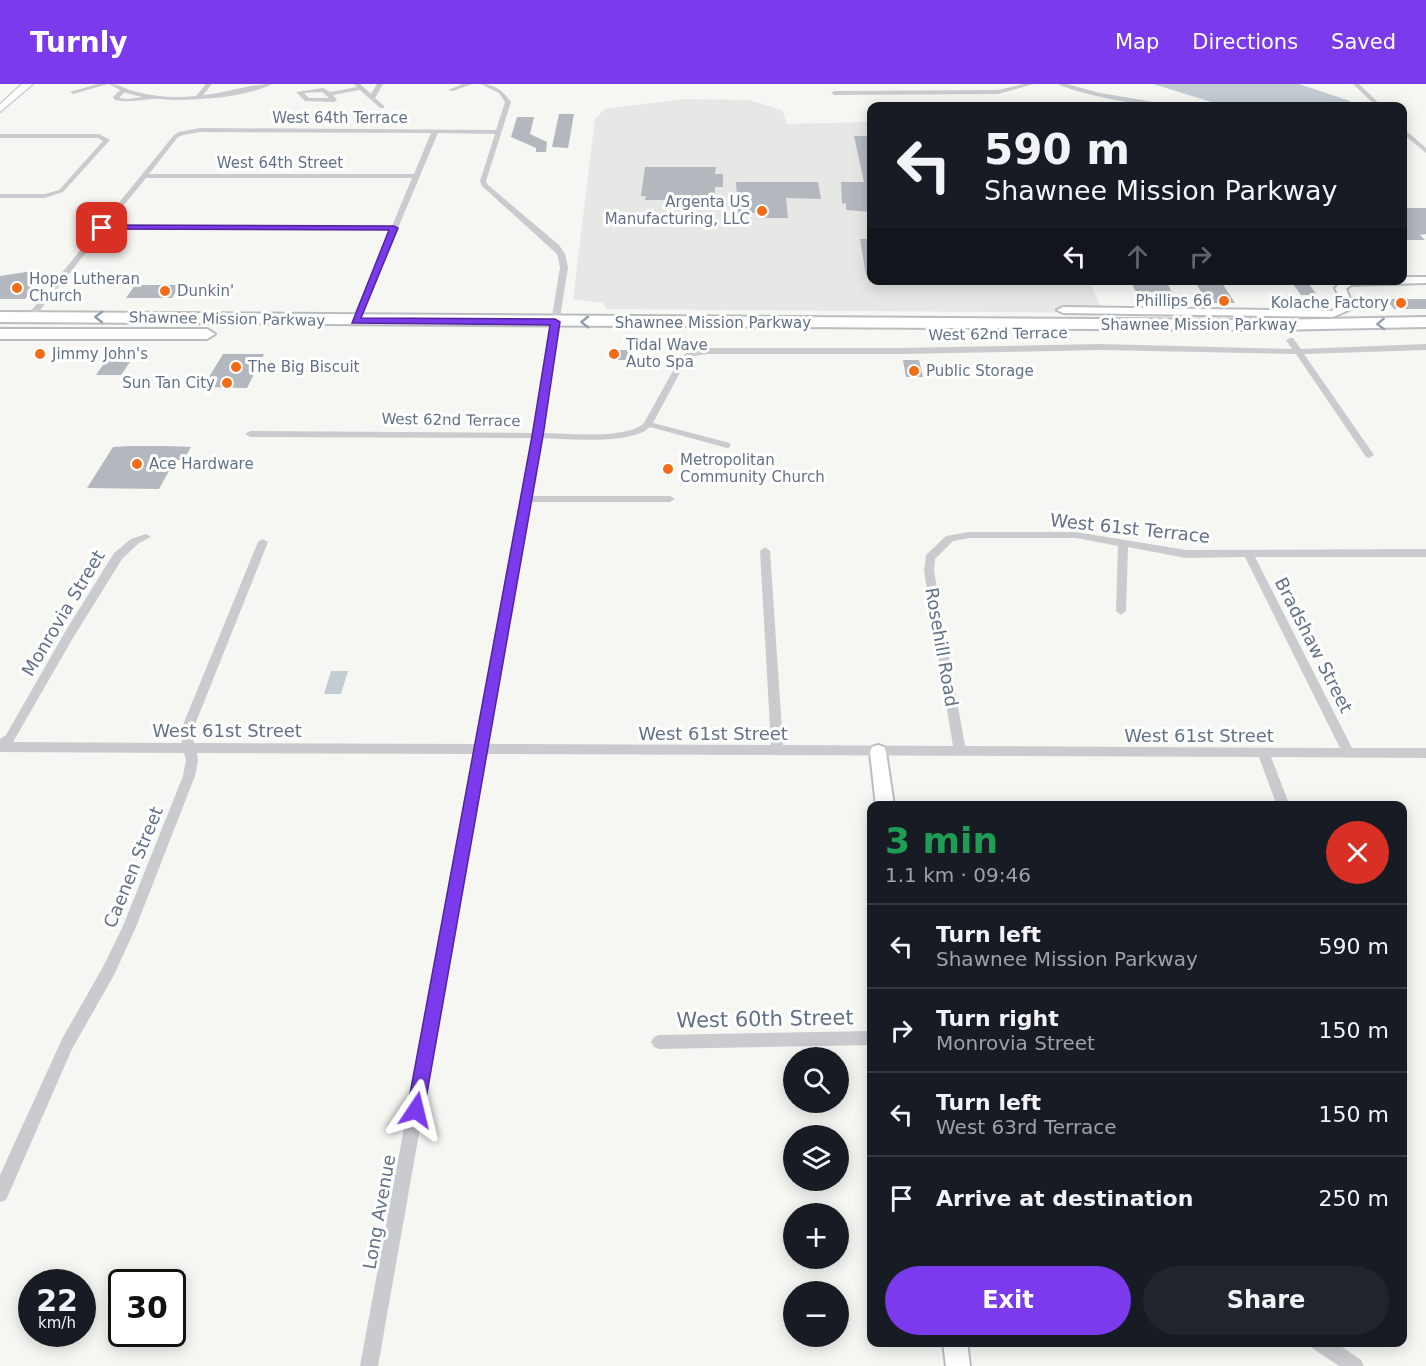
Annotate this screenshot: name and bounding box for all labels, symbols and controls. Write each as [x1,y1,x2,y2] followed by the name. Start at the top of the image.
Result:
[30,26,128,59] text: Turnly
[1115,30,1159,54] text: Map
[1192,30,1298,54] text: Directions
[1331,30,1396,54] text: Saved
[272,109,408,127] street label: West 64th Terrace
[984,125,1130,174] text: 590 m
[885,126,963,204] icon: left
[217,154,343,172] street label: West 64th Street
[984,175,1337,206] text: Shawnee Mission Parkway
[605,193,750,228] place label: Argenta US Manufacturing, LLC
[76,202,127,253] pin
[755,204,769,218] marker: Argenta US Manufacturing, LLC
[85,211,118,244] icon: arrive
[1058,240,1091,273] icon: left
[1121,240,1154,273] icon: ahead
[1184,240,1217,273] icon: right
[29,270,140,305] place label: Hope Lutheran Church
[10,281,24,295] marker: Hope Lutheran Church
[177,282,234,300] place label: Dunkin'
[158,284,172,298] marker: Dunkin'
[1136,292,1212,310] place label: Phillips 66
[1217,294,1231,308] marker: Phillips 66
[1271,294,1389,312] place label: Kolache Factory
[1394,296,1408,310] marker: Kolache Factory
[129,308,325,330] street label: Shawnee Mission Parkway
[95,311,104,323] one-way arrow
[615,314,811,332] street label: Shawnee Mission Parkway
[580,316,589,328] one-way arrow
[1101,316,1297,334] street label: Shawnee Mission Parkway
[1376,318,1385,330] one-way arrow
[928,324,1068,344] street label: West 62nd Terrace
[625,336,708,371] place label: Tidal Wave Auto Spa
[51,345,148,363] place label: Jimmy John's
[33,347,47,361] marker: Jimmy John's
[607,347,621,361] marker: Tidal Wave Auto Spa
[247,358,360,376] place label: The Big Biscuit
[229,360,243,374] marker: The Big Biscuit
[926,362,1034,380] place label: Public Storage
[907,364,921,378] marker: Public Storage
[122,374,215,392] place label: Sun Tan City
[220,376,234,390] marker: Sun Tan City
[381,410,521,430] street label: West 62nd Terrace
[680,451,825,486] place label: Metropolitan Community Church
[149,455,254,473] place label: Ace Hardware
[130,457,144,471] marker: Ace Hardware
[661,462,675,476] marker: Metropolitan Community Church
[1049,509,1211,547] street label: West 61st Terrace
[17,546,109,680] street label: Monrovia Street
[1271,574,1357,716] street label: Bradshaw Street
[921,586,963,708] street label: Rosehill Road
[152,720,302,741] street label: West 61st Street
[638,723,788,744] street label: West 61st Street
[1124,725,1274,746] street label: West 61st Street
[99,803,167,931] street label: Caenen Street
[885,820,998,861] text: 3 min
[1326,821,1389,884] button: close
[885,863,1031,887] text: 1.1 km · 09:46
[936,922,1041,947] text: Turn left
[885,930,918,963] icon: left
[1319,934,1389,959] text: 590 m
[936,947,1198,971] text: Shawnee Mission Parkway
[676,1005,854,1033] street label: West 60th Street
[936,1006,1059,1031] text: Turn right
[885,1014,918,1047] icon: right
[1319,1018,1389,1043] text: 150 m
[936,1031,1095,1055] text: Monrovia Street
[783,1047,849,1347] map controls
[783,1047,849,1113] button: search
[384,1078,448,1142] position arrow
[936,1090,1041,1115] text: Turn left
[885,1098,918,1131] icon: left
[1319,1102,1389,1127] text: 150 m
[936,1115,1117,1139] text: West 63rd Terrace
[783,1125,849,1191] button: layers
[359,1153,399,1271] street label: Long Avenue
[885,1182,918,1215] icon: arrive
[936,1186,1193,1211] text: Arrive at destination
[1319,1186,1389,1211] text: 250 m
[783,1203,849,1269] button: +
[885,1266,1131,1335] button: Exit
[1143,1266,1389,1335] button: Share
[108,1269,186,1347] speed limit sign: 30
[783,1281,849,1347] button: −
[36,1283,78,1318] text: 22
[38,1314,76,1332] text: km/h

